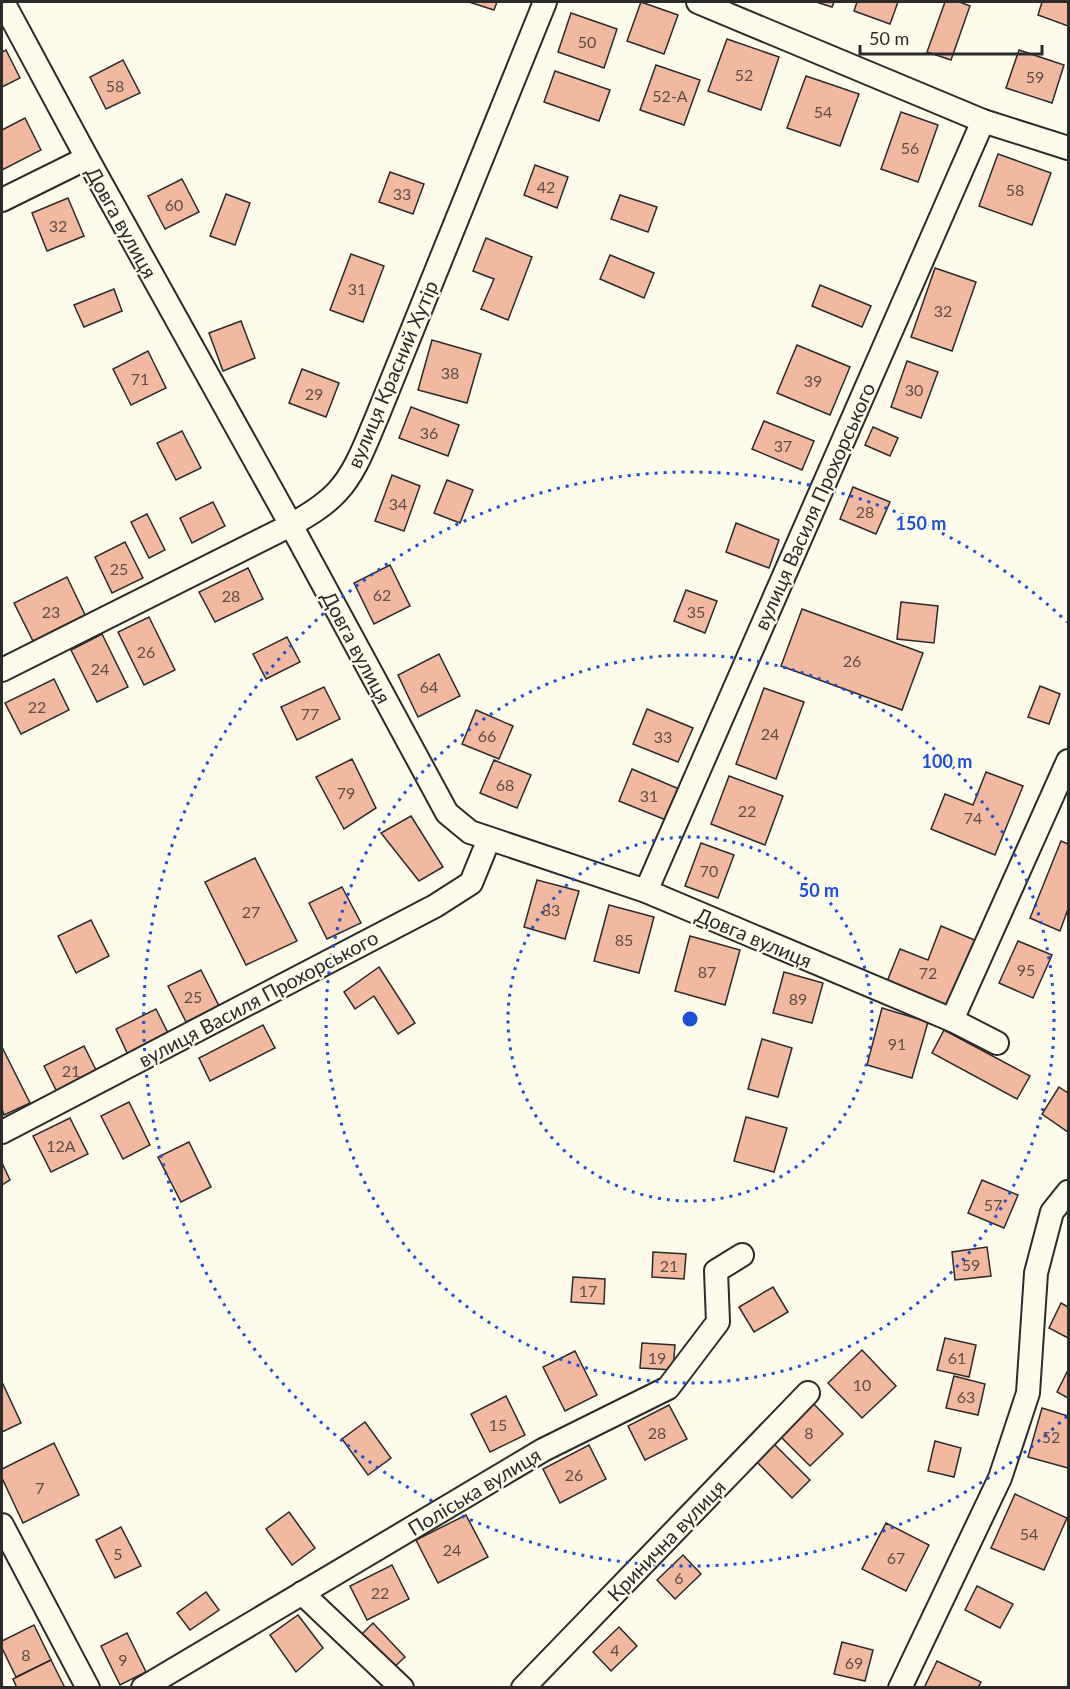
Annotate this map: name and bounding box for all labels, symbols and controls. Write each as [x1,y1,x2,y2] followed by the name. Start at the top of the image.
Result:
[860,18,1042,56] scale bar
[869,27,909,49] text: 50 m
[578,32,596,51] house number: 50
[735,65,753,84] house number: 52
[1026,67,1044,86] house number: 59
[106,76,124,95] house number: 58
[652,86,688,105] house number: 52-А
[814,102,832,121] house number: 54
[901,138,919,157] house number: 56
[81,162,163,282] street label: Довга вулиця
[537,177,555,196] house number: 42
[1006,180,1024,199] house number: 58
[393,184,411,203] house number: 33
[165,195,183,214] house number: 60
[49,216,67,235] house number: 32
[342,277,442,471] street label: вулиця Красний Хутір
[348,279,366,298] house number: 31
[934,301,952,320] house number: 32
[441,363,459,382] house number: 38
[131,369,149,388] house number: 71
[804,371,822,390] house number: 39
[749,379,879,633] street label: вулиця Василя Прохорського
[905,380,923,399] house number: 30
[305,384,323,403] house number: 29
[420,423,438,442] house number: 36
[774,436,792,455] house number: 37
[389,494,407,513] house number: 34
[856,502,874,521] house number: 28
[896,512,946,534] text: 150 m
[110,559,128,578] house number: 25
[373,585,391,604] house number: 62
[222,586,240,605] house number: 28
[317,587,397,707] street label: Довга вулиця
[42,602,60,621] house number: 23
[687,602,705,621] house number: 35
[137,642,155,661] house number: 26
[843,651,861,670] house number: 26
[91,659,109,678] house number: 24
[420,677,438,696] house number: 64
[28,697,46,716] house number: 22
[301,704,319,723] house number: 77
[761,724,779,743] house number: 24
[478,726,496,745] house number: 66
[654,727,672,746] house number: 33
[922,750,972,772] text: 100 m
[496,775,514,794] house number: 68
[337,783,355,802] house number: 79
[640,786,658,805] house number: 31
[738,801,756,820] house number: 22
[964,808,982,827] house number: 74
[700,861,718,880] house number: 70
[799,879,839,901] text: 50 m
[542,900,560,919] house number: 83
[242,902,260,921] house number: 27
[692,902,816,972] street label: Довга вулиця
[134,924,382,1072] street label: вулиця Василя Прохорського
[615,930,633,949] house number: 85
[1017,960,1035,979] house number: 95
[698,962,716,981] house number: 87
[919,963,937,982] house number: 72
[184,987,202,1006] house number: 25
[789,989,807,1008] house number: 89
[680,1009,700,1029] centre of rings
[888,1034,906,1053] house number: 91
[62,1061,80,1080] house number: 21
[46,1136,76,1155] house number: 12А
[984,1195,1002,1214] house number: 57
[962,1255,980,1274] house number: 59
[660,1256,678,1275] house number: 21
[579,1281,597,1300] house number: 17
[648,1348,666,1367] house number: 19
[948,1348,966,1367] house number: 61
[853,1375,871,1394] house number: 10
[957,1387,975,1406] house number: 63
[489,1415,507,1434] house number: 15
[648,1423,666,1442] house number: 28
[804,1423,814,1442] house number: 8
[1042,1427,1060,1446] house number: 52
[403,1442,545,1540] street label: Поліська вулиця
[565,1465,583,1484] house number: 26
[602,1474,730,1606] street label: Кринична вулиця
[35,1478,45,1497] house number: 7
[1020,1524,1038,1543] house number: 54
[443,1540,461,1559] house number: 24
[113,1544,123,1563] house number: 5
[887,1548,905,1567] house number: 67
[674,1568,684,1587] house number: 6
[371,1583,389,1602] house number: 22
[610,1640,620,1659] house number: 4
[21,1645,31,1664] house number: 8
[118,1650,128,1669] house number: 9
[845,1653,863,1672] house number: 69

